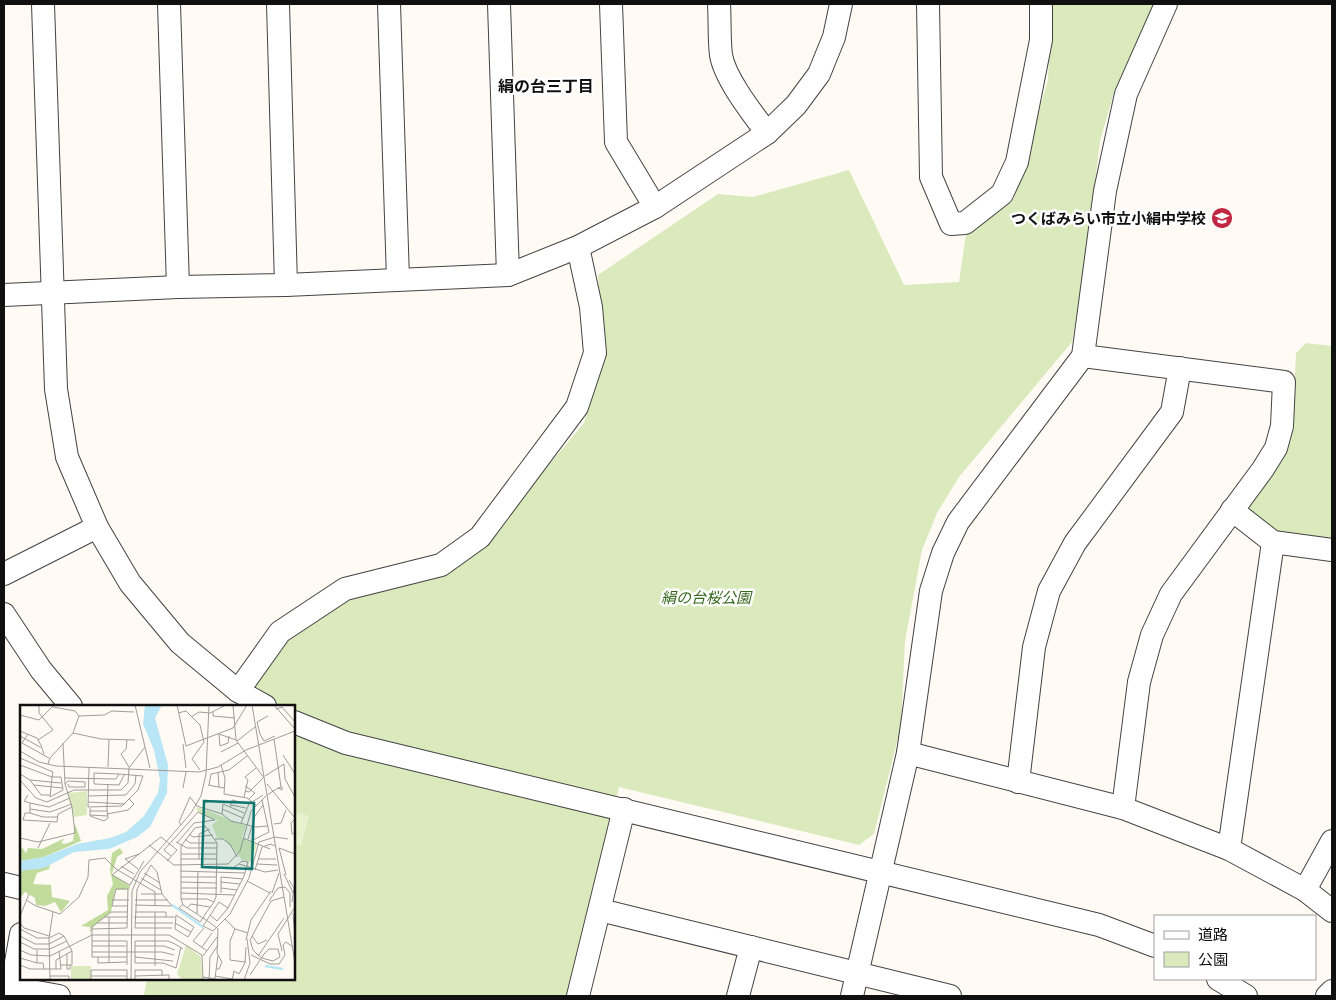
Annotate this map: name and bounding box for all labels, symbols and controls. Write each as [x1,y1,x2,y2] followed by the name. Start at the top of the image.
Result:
[498,75,594,96] district label: 絹の台三丁目
[1210,206,1234,230] school or university icon: つくばみらい市立小絹中学校
[1011,208,1206,228] place label: つくばみらい市立小絹中学校
[661,587,753,607] park label: 絹の台桜公園
[20,705,295,980] inset map
[1154,915,1316,980] legend
[1198,924,1228,944] text: 道路
[1198,949,1228,969] text: 公園

